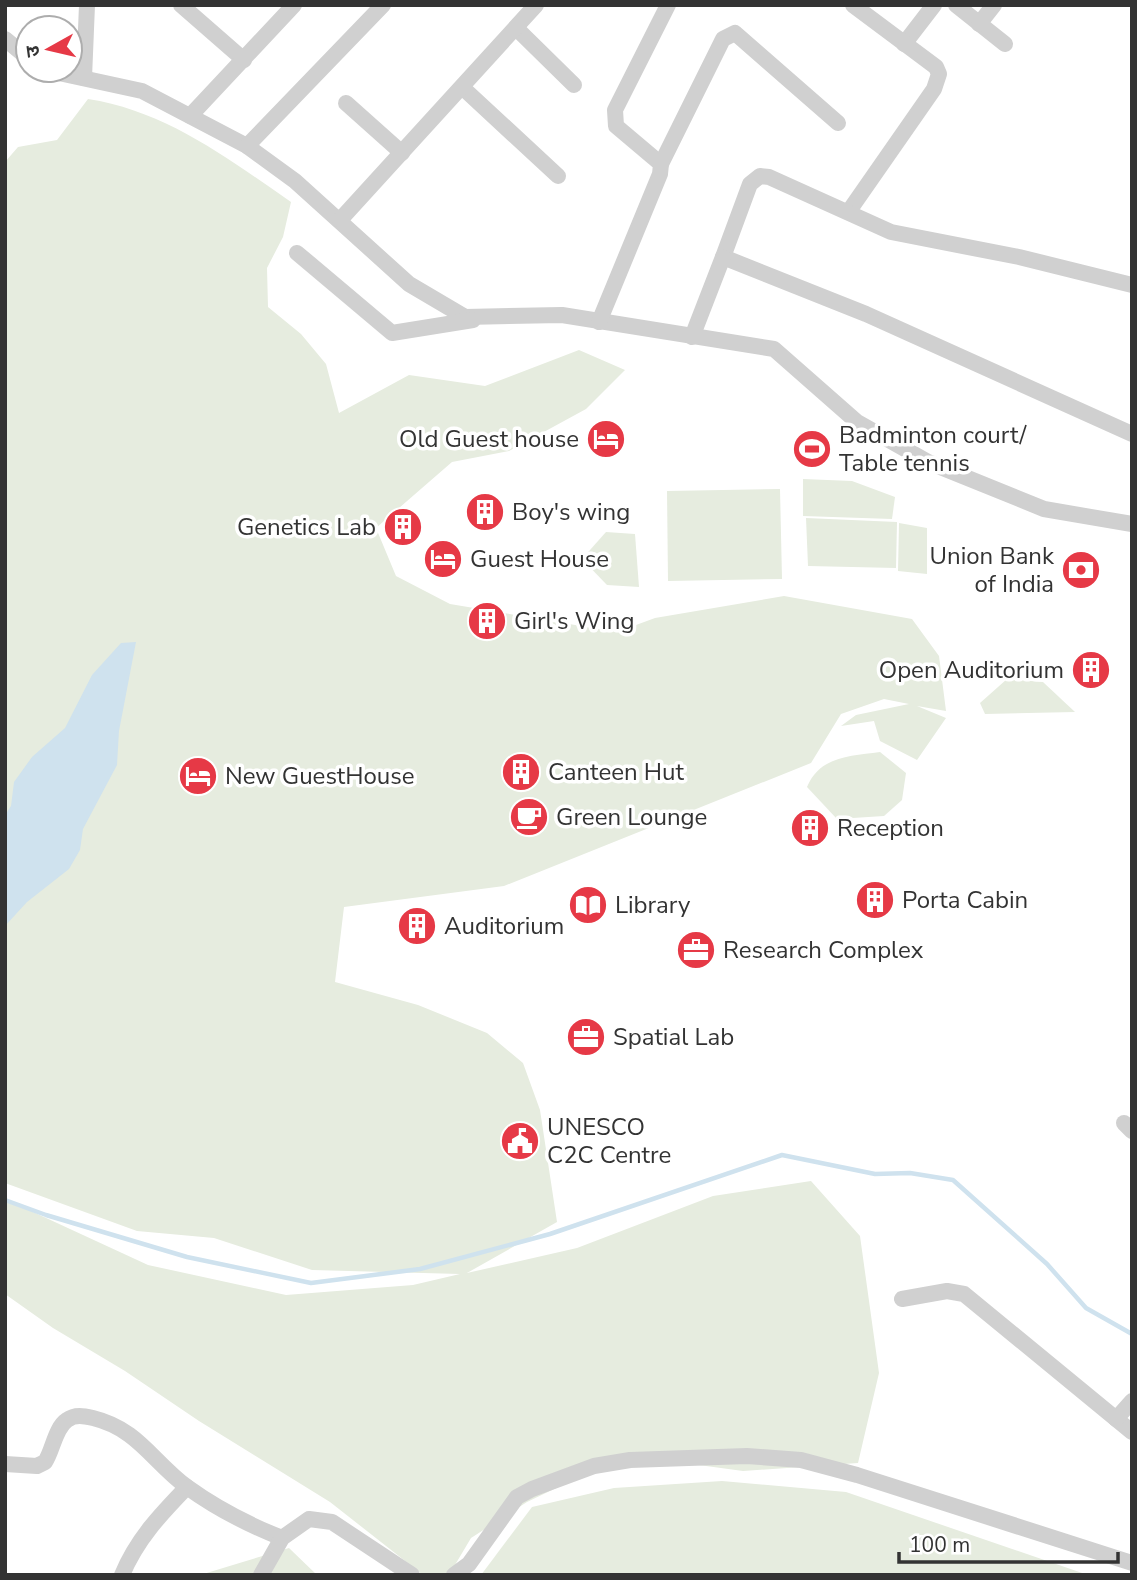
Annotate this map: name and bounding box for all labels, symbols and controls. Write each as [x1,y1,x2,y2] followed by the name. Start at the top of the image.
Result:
[14,14,84,84] north arrow
[19,43,47,59] text: उ
[585,418,627,460] hotel icon: Old Guest house
[839,419,1028,479] place label: Badminton court/ Table tennis
[399,423,579,455] place label: Old Guest house
[791,428,833,470] sports icon: Badminton court/ Table tennis
[464,491,506,533] building icon: Boy's wing
[512,496,630,528] place label: Boy's wing
[382,506,424,548] building icon: Genetics Lab
[237,511,376,543] place label: Genetics Lab
[422,538,464,580] hotel icon: Guest House
[930,540,1055,600] place label: Union Bank of India
[470,543,609,575] place label: Guest House
[1060,549,1102,591] bank icon: Union Bank of India
[466,600,508,642] building icon: Girl's Wing
[514,605,635,637] place label: Girl's Wing
[1070,649,1112,691] building icon: Open Auditorium
[879,654,1064,686] place label: Open Auditorium
[500,751,542,793] building icon: Canteen Hut
[177,755,219,797] hotel icon: New GuestHouse
[548,756,684,788] place label: Canteen Hut
[225,760,415,792] place label: New GuestHouse
[508,796,550,838] cafe icon: Green Lounge
[556,801,707,833] place label: Green Lounge
[789,807,831,849] building icon: Reception
[837,812,944,844] place label: Reception
[854,879,896,921] building icon: Porta Cabin
[567,884,609,926] library icon: Library
[902,884,1028,916] place label: Porta Cabin
[615,889,691,921] place label: Library
[396,905,438,947] building icon: Auditorium
[444,910,564,942] place label: Auditorium
[675,929,717,971] office icon: Research Complex
[723,934,924,966] place label: Research Complex
[565,1016,607,1058] office icon: Spatial Lab
[613,1021,734,1053] place label: Spatial Lab
[547,1111,671,1171] place label: UNESCO C2C Centre
[499,1120,541,1162] public building icon: UNESCO C2C Centre
[899,1520,1118,1564] scale bar
[909,1531,970,1559] text: 100 m

